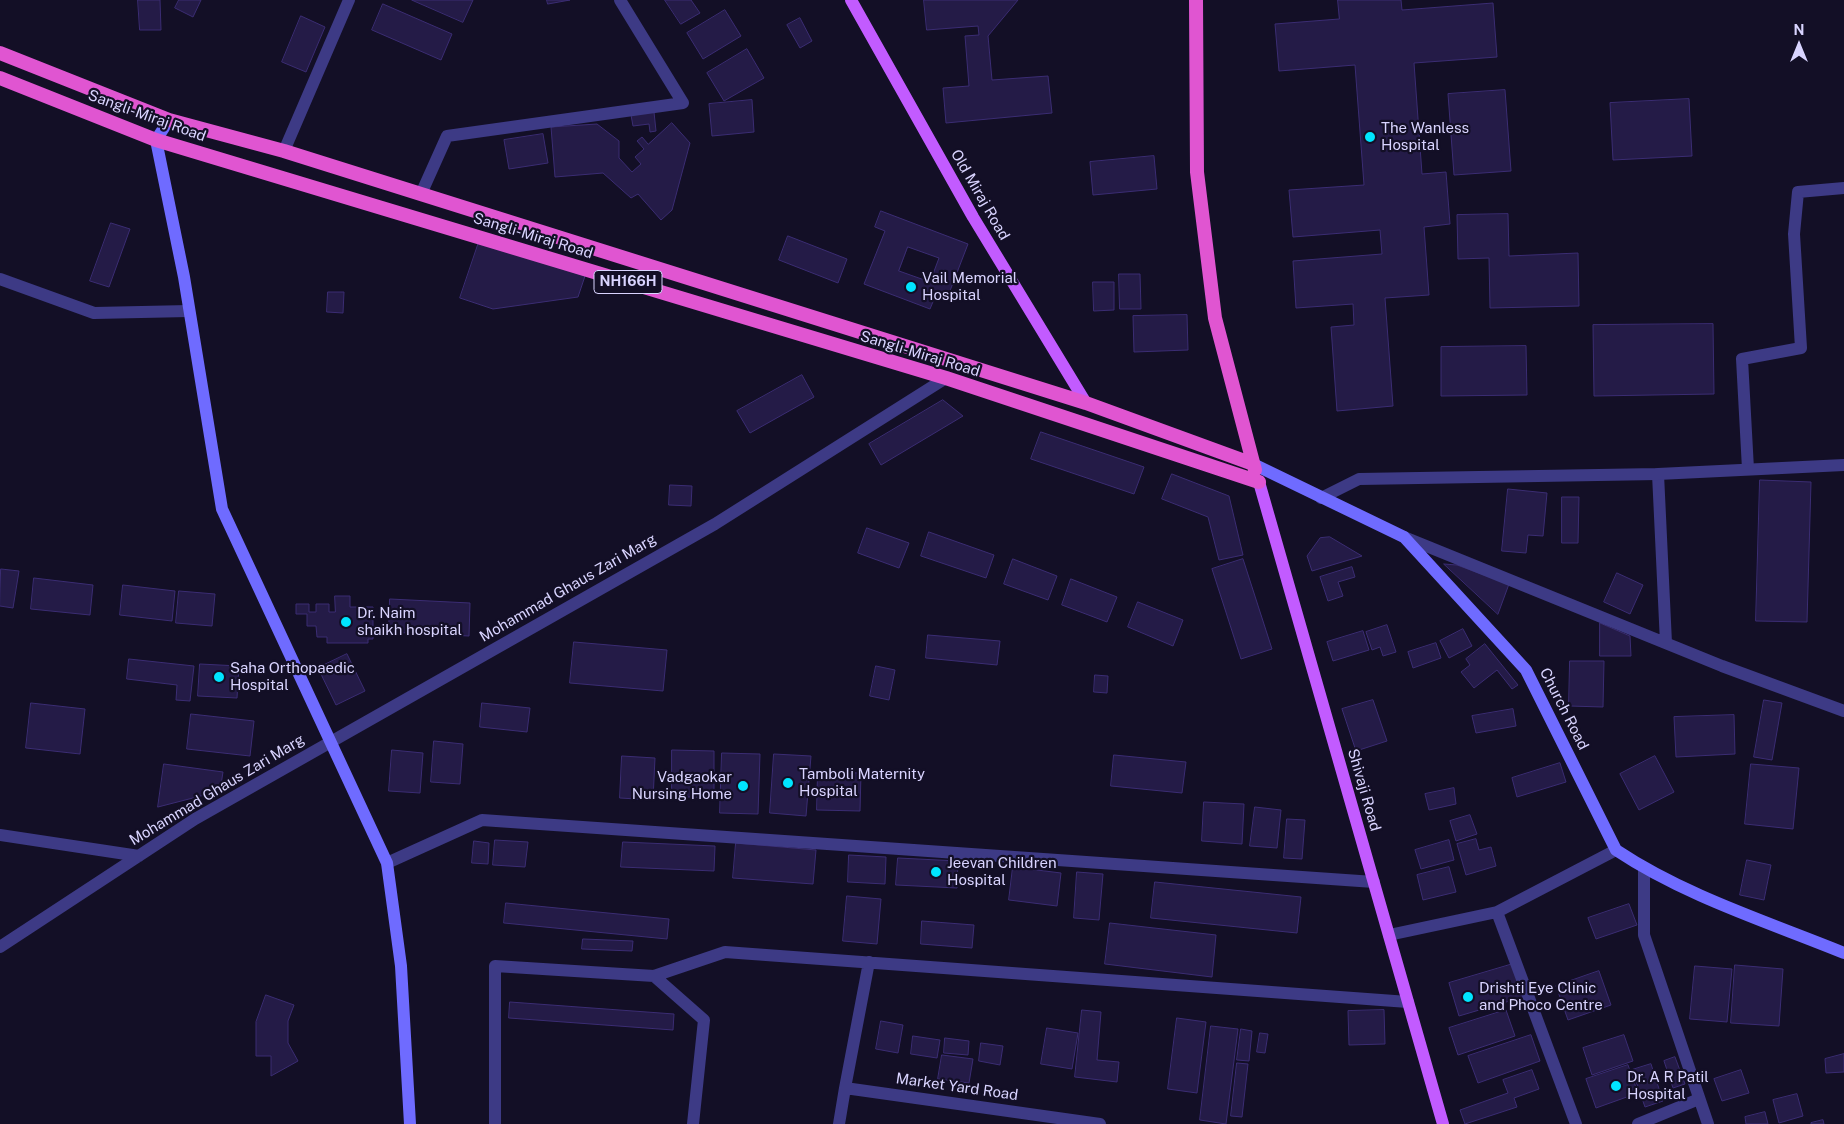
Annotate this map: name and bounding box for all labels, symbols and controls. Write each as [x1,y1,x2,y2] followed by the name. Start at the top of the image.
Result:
[1774,20,1824,70] north arrow
[1794,22,1804,38] text: N
[86,86,208,146] street label: Sangli-Miraj Road
[1381,119,1469,154] place label: The Wanless Hospital
[1363,130,1377,144] marker: The Wanless Hospital
[947,146,1013,244] street label: Old Miraj Road
[471,209,595,263] street label: Sangli-Miraj Road
[922,269,1017,304] place label: Vail Memorial Hospital
[594,270,662,294] road number: NH166H
[904,280,918,294] marker: Vail Memorial Hospital
[858,327,982,381] street label: Sangli-Miraj Road
[477,530,659,646] street label: Mohammad Ghaus Zari Marg
[357,604,462,639] place label: Dr. Naim shaikh hospital
[339,615,353,629] marker: Dr. Naim shaikh hospital
[230,659,355,694] place label: Saha Orthopaedic Hospital
[1536,665,1592,753] street label: Church Road
[212,670,226,684] marker: Saha Orthopaedic Hospital
[126,731,308,849] street label: Mohammad Ghaus Zari Marg
[1344,747,1384,833] street label: Shivaji Road
[799,765,925,800] place label: Tamboli Maternity Hospital
[632,768,732,803] place label: Vadgaokar Nursing Home
[781,776,795,790] marker: Tamboli Maternity Hospital
[736,779,750,793] marker: Vadgaokar Nursing Home
[947,854,1057,889] place label: Jeevan Children Hospital
[929,865,943,879] marker: Jeevan Children Hospital
[1479,979,1603,1014] place label: Drishti Eye Clinic and Phoco Centre
[1461,990,1475,1004] marker: Drishti Eye Clinic and Phoco Centre
[1627,1068,1709,1103] place label: Dr. A R Patil Hospital
[895,1070,1019,1104] street label: Market Yard Road
[1609,1079,1623,1093] marker: Dr. A R Patil Hospital

